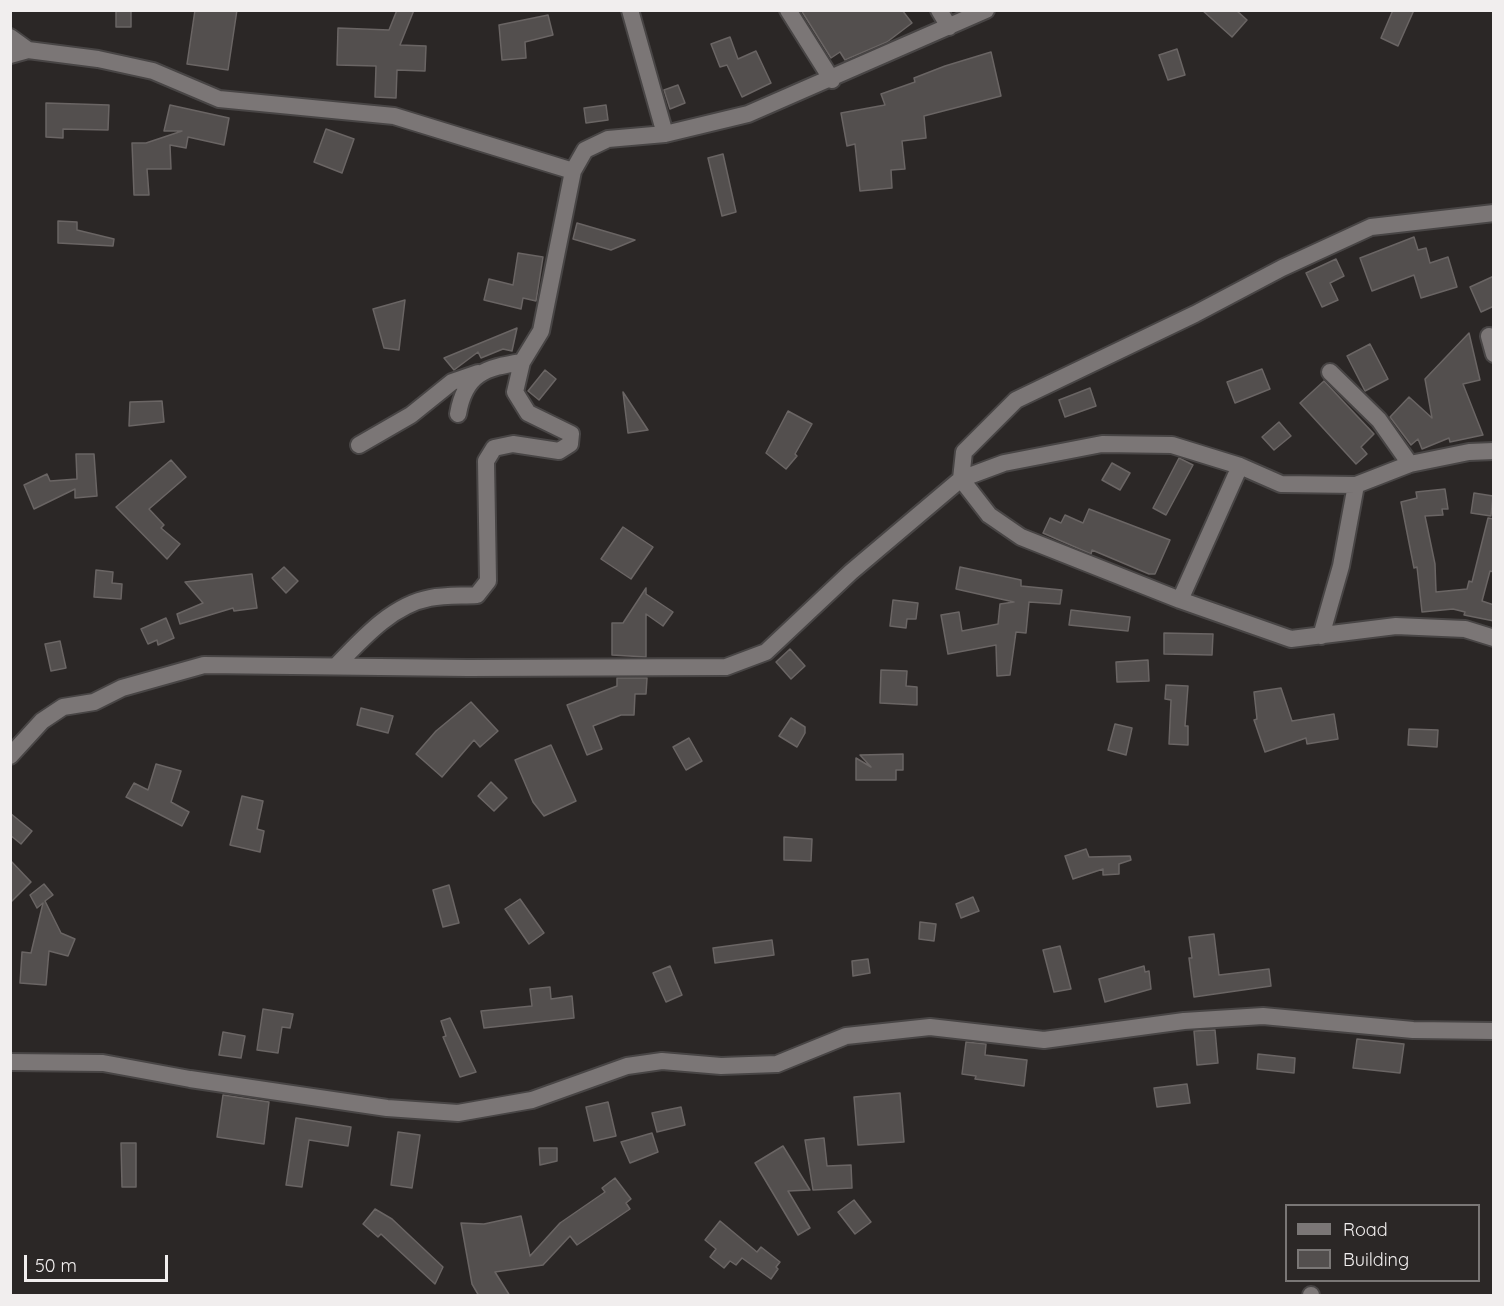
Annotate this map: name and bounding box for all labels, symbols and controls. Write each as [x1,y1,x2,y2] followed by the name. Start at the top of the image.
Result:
[1285,1204,1480,1282] legend
[1343,1218,1388,1241] text: Road
[27,1243,171,1281] scale bar
[1343,1248,1409,1271] text: Building
[35,1254,77,1277] text: 50 m

